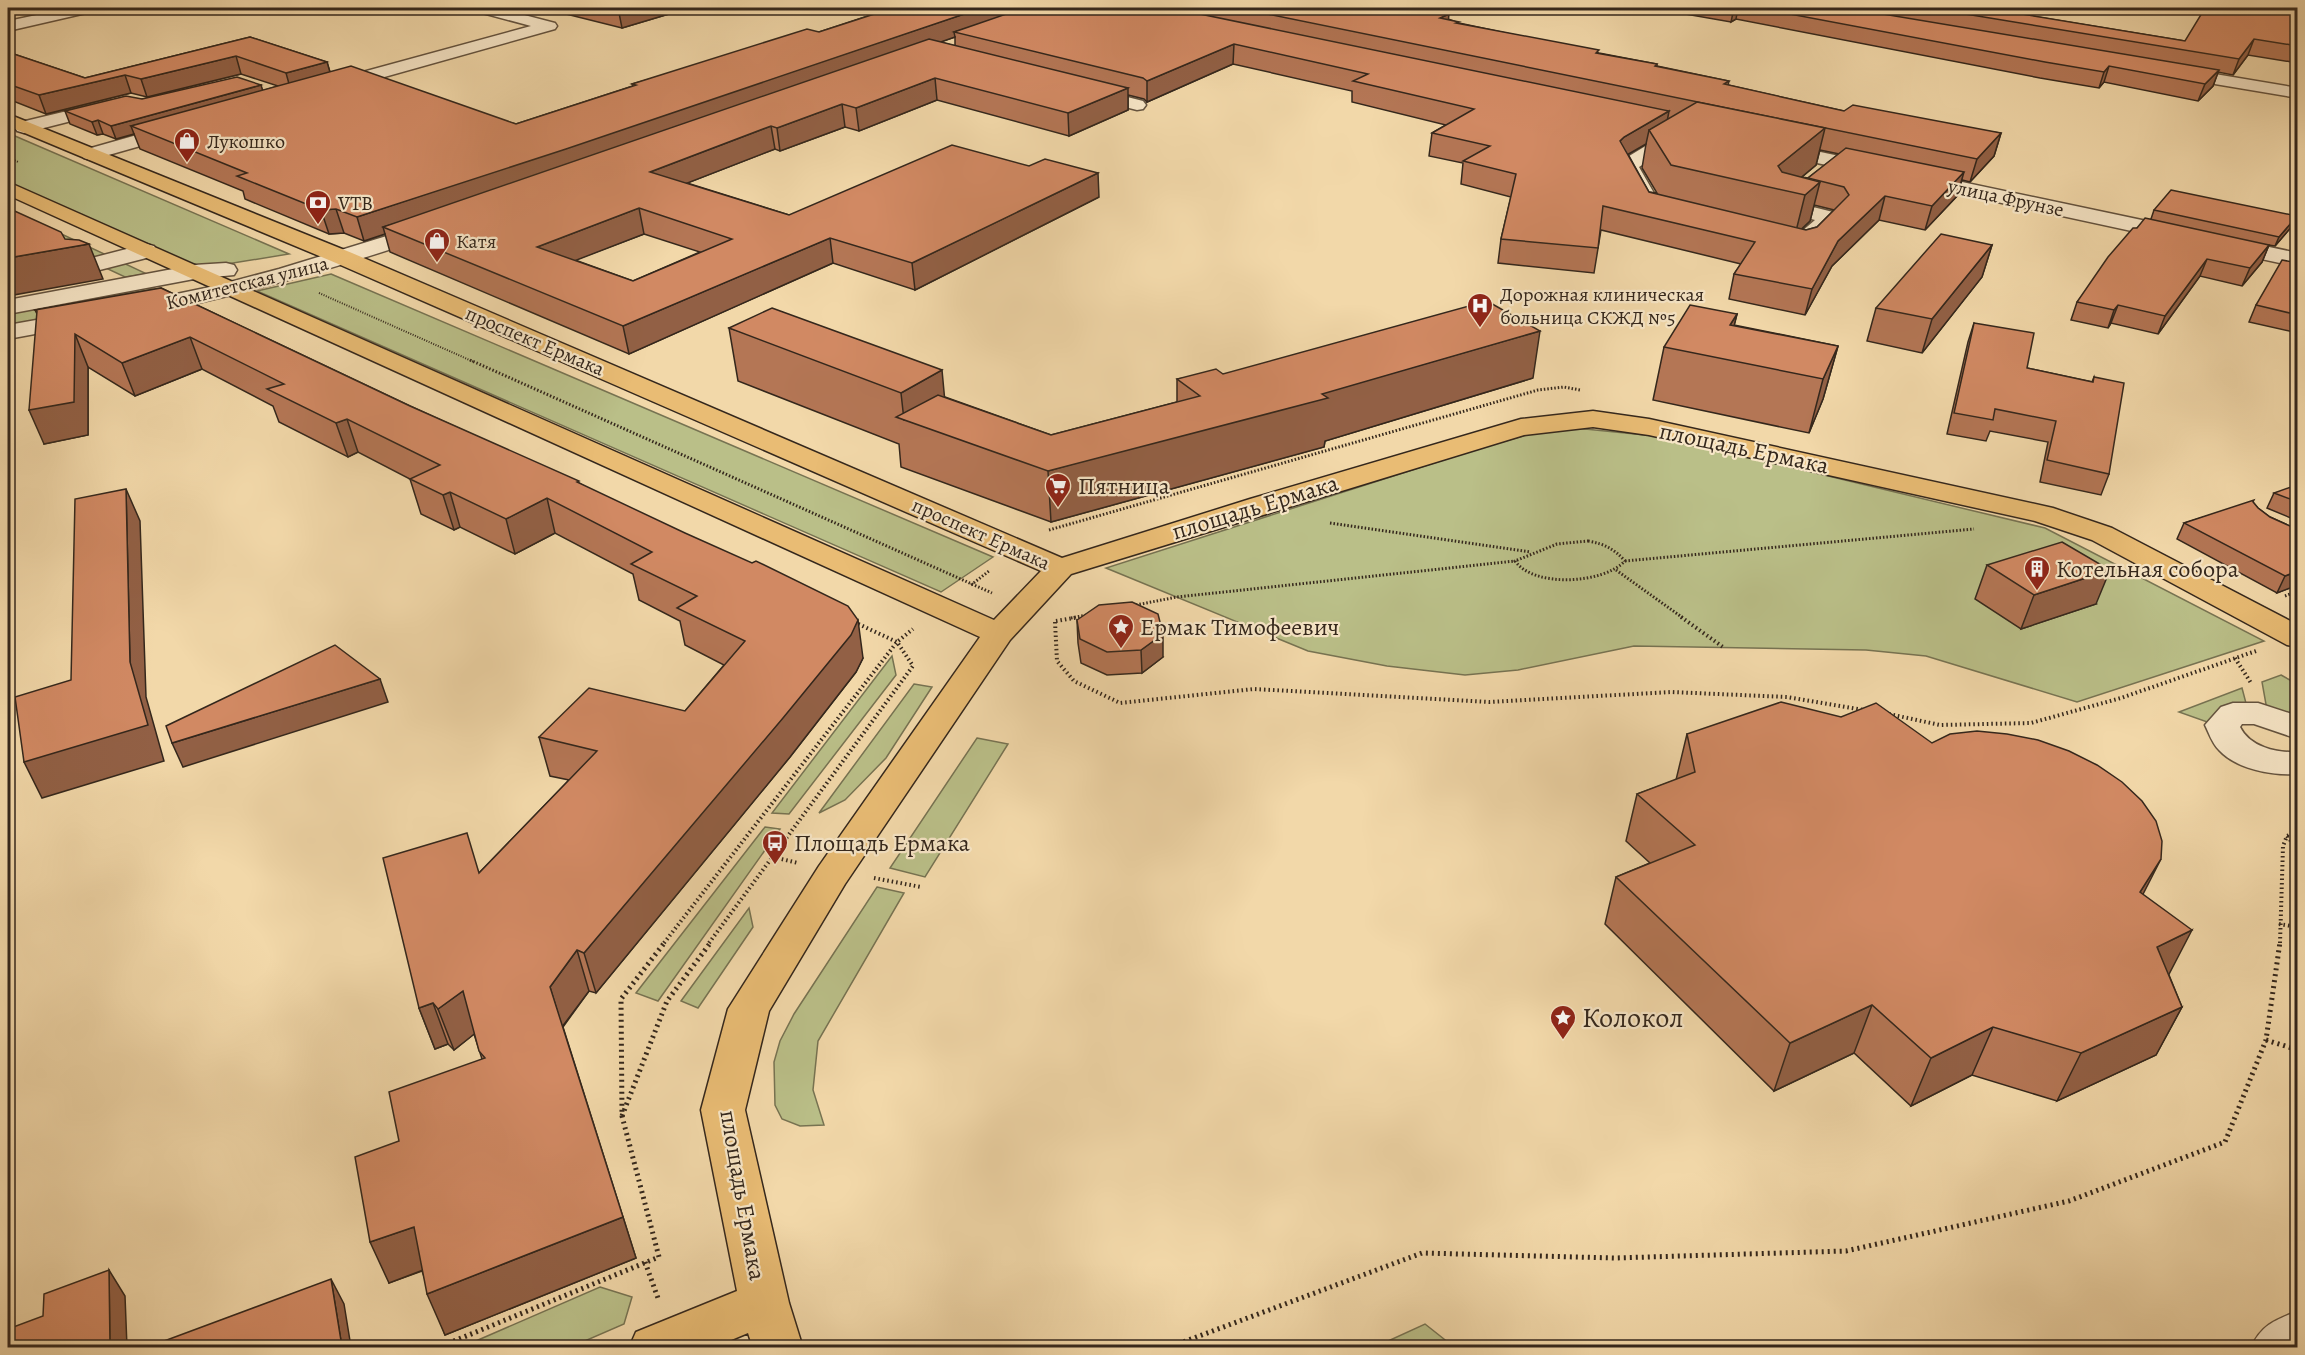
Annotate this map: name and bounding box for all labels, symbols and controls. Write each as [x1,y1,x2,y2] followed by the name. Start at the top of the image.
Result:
[172,126,202,164] shop icon: Лукошко
[207,128,285,155] place label: Лукошко
[1945,172,2066,223] street label: улица Фрунзе
[303,188,333,226] bank icon: VTB
[337,190,373,217] place label: VTB
[422,226,452,264] shop icon: Катя
[456,228,496,255] place label: Катя
[163,250,332,316] street label: Комитетская улица
[1500,281,1704,331] place label: Дорожная клиническая больница СКЖД №5
[1465,291,1495,329] hospital icon: Дорожная клиническая больница СКЖД №5
[461,300,609,383] street label: проспект Ермака
[1656,414,1832,482] street label: площадь Ермака
[1168,466,1342,548] street label: площадь Ермака
[1078,470,1170,502] place label: Пятница
[1043,471,1073,509] supermarket icon: Пятница
[908,491,1055,577] street label: проспект Ермака
[2056,553,2239,585] place label: Котельная собора
[2022,554,2052,592] building icon: Котельная собора
[1140,611,1339,643] place label: Ермак Тимофеевич
[1106,612,1136,650] place icon: Ермак Тимофеевич
[794,827,970,859] place label: Площадь Ермака
[760,828,790,866] bus stop icon: Площадь Ермака
[1582,999,1683,1037] place label: Колокол
[1548,1003,1578,1041] place icon: Колокол
[712,1107,774,1283] street label: площадь Ермака

